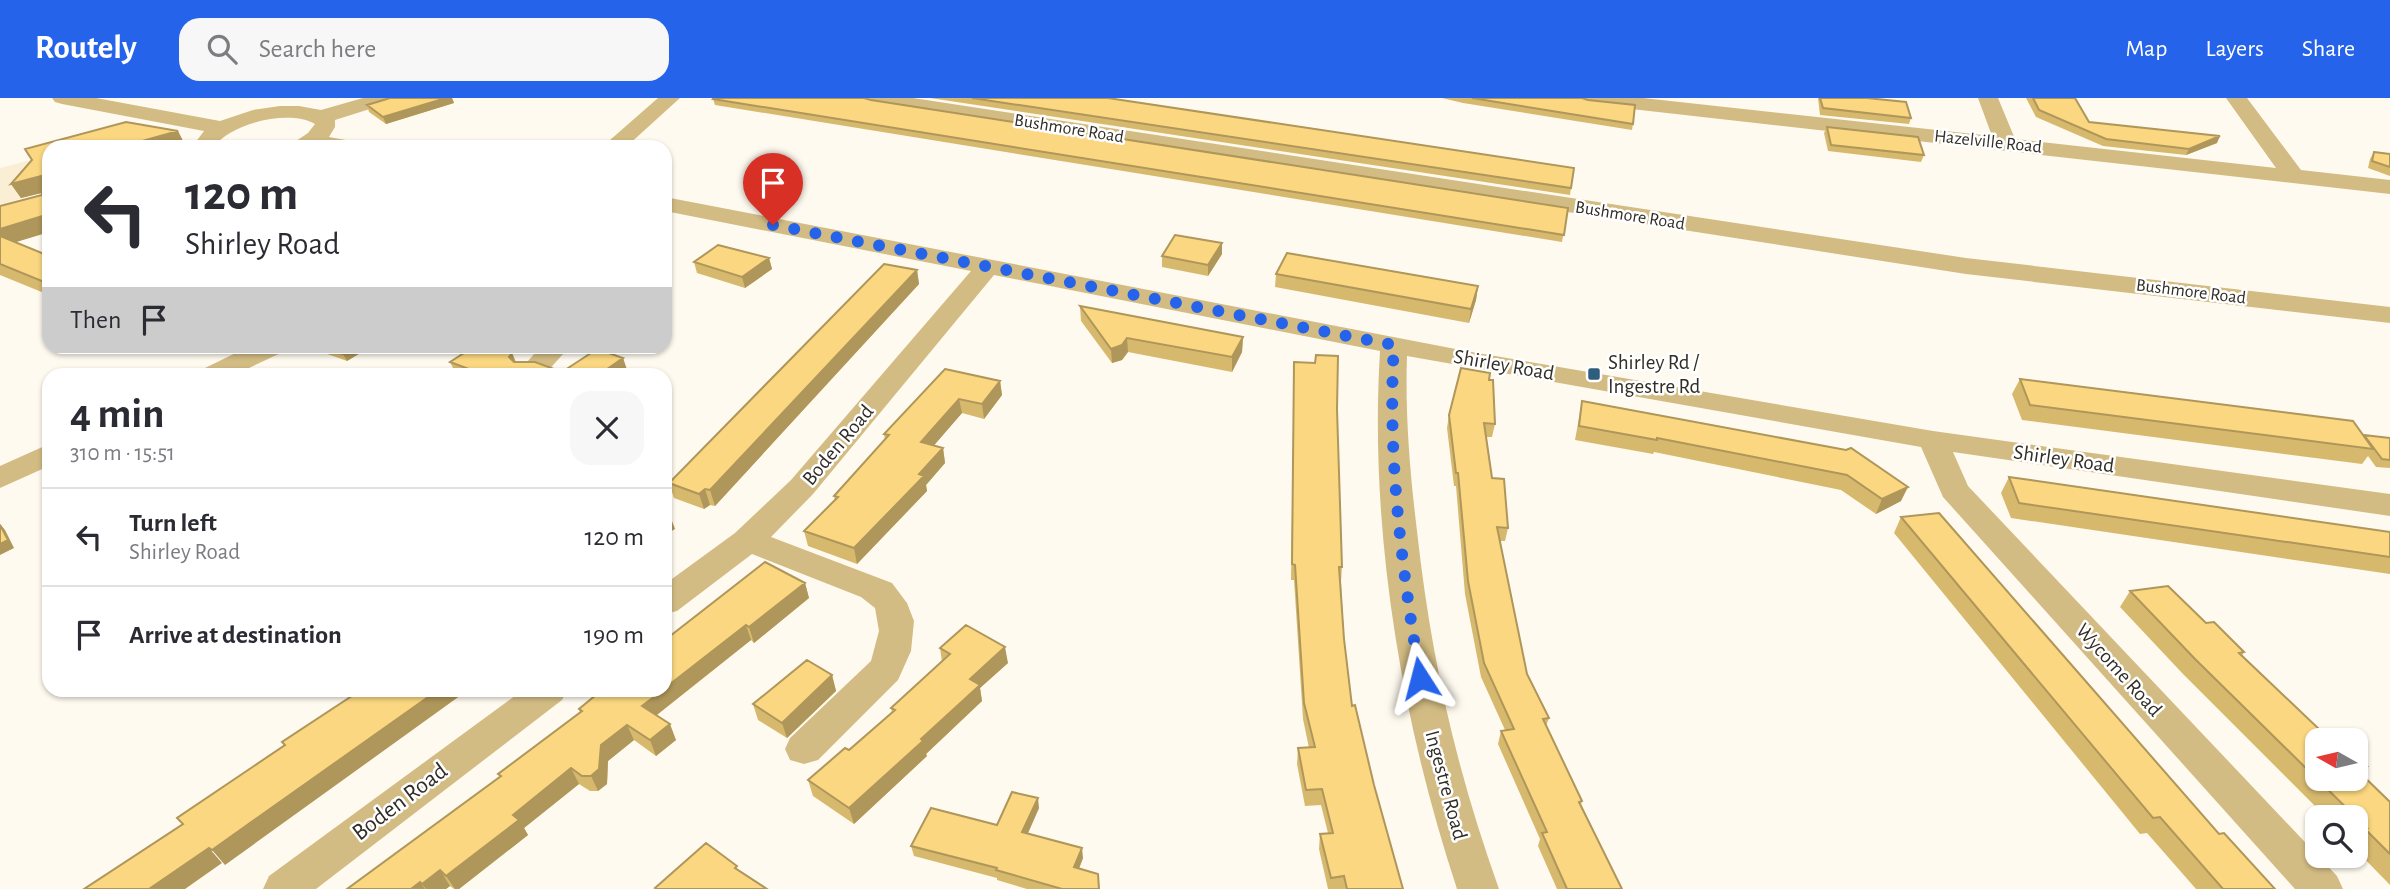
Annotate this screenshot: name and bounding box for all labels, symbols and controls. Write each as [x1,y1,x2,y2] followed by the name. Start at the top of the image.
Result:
[179,18,669,81] search box
[203,30,241,68] icon: search
[35,32,137,65] text: Routely
[259,36,376,62] text: Search here
[2125,37,2167,61] text: Map
[2205,37,2264,61] text: Layers
[2302,37,2355,61] text: Share
[1013,111,1125,147] street label: Bushmore Road
[1933,127,2043,157] street label: Hazelville Road
[743,153,803,225] pin
[754,164,792,202] icon: arrive
[70,168,161,259] icon: left
[185,170,298,219] text: 120 m
[1574,198,1686,234] street label: Bushmore Road
[185,228,340,260] text: Shirley Road
[2135,276,2247,308] street label: Bushmore Road
[135,301,173,339] icon: arrive
[70,307,121,333] text: Then
[1452,346,1556,384] street label: Shirley Road
[1608,352,1700,397] place label: Shirley Rd / Ingestre Rd
[1586,366,1602,382] marker: Shirley Rd / Ingestre Rd
[570,391,644,465] button: close
[70,393,165,435] text: 4 min
[798,401,878,489] street label: Boden Road
[70,442,175,465] text: 310 m · 15:51
[2012,442,2116,476] street label: Shirley Road
[129,510,217,536] text: Turn left
[70,518,108,556] icon: left
[584,524,644,550] text: 120 m
[129,541,240,564] text: Shirley Road
[70,616,108,654] icon: arrive
[2072,620,2166,721] street label: Wycome Road
[129,622,342,648] text: Arrive at destination
[584,622,644,648] text: 190 m
[1383,641,1457,715] position arrow
[1421,728,1471,842] street label: Ingestre Road
[2305,728,2368,791] north arrow
[2305,728,2368,868] map controls
[348,759,452,845] street label: Boden Road
[2305,805,2368,868] button: search

